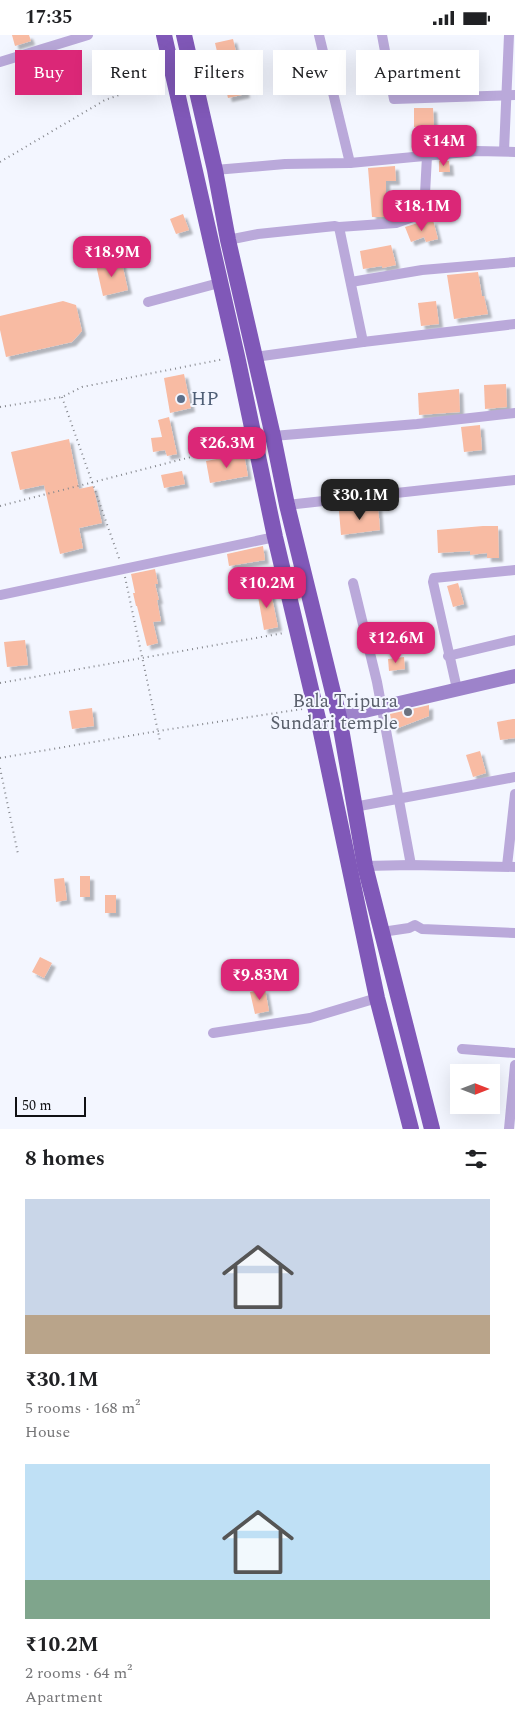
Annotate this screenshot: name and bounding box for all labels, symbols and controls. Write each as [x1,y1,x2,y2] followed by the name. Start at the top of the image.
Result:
[25,3,73,32] text: 17:35
[15,50,82,95] chip: Buy
[92,50,165,95] chip: Rent
[175,50,263,95] chip: Filters
[273,50,346,95] chip: New
[356,50,479,95] chip: Apartment
[414,125,474,167] pin: ₹14M
[423,129,465,153] text: ₹14M
[381,189,463,232] pin: ₹18.1M
[394,194,450,218] text: ₹18.1M
[71,235,153,278] pin: ₹18.9M
[84,240,140,264] text: ₹18.9M
[191,385,219,414] place label: HP
[175,393,187,405] marker: HP
[186,427,268,469] pin: ₹26.3M
[199,431,255,455] text: ₹26.3M
[319,479,401,521] pin: ₹30.1M
[332,483,388,507] text: ₹30.1M
[226,567,308,609] pin: ₹10.2M
[239,571,295,595] text: ₹10.2M
[355,621,437,664] pin: ₹12.6M
[368,626,424,650] text: ₹12.6M
[270,687,399,738] place label: Bala Tripura Sundari temple
[402,706,414,718] marker: Bala Tripura Sundari temple
[219,959,301,1001] pin: ₹9.83M
[232,963,288,987] text: ₹9.83M
[450,1064,500,1114] north arrow
[450,1064,500,1114] map controls
[15,1094,86,1117] scale bar
[22,1095,52,1116] text: 50 m
[25,1143,105,1175] text: 8 homes
[462,1145,490,1173] icon: filters
[213,1232,303,1322] icon: home
[25,1364,99,1396] text: ₹30.1M
[25,1396,140,1420] text: 5 rooms · 168 m²
[25,1420,70,1444] text: House
[213,1497,303,1587] icon: home
[25,1629,99,1661] text: ₹10.2M
[25,1661,132,1685] text: 2 rooms · 64 m²
[25,1685,103,1709] text: Apartment

